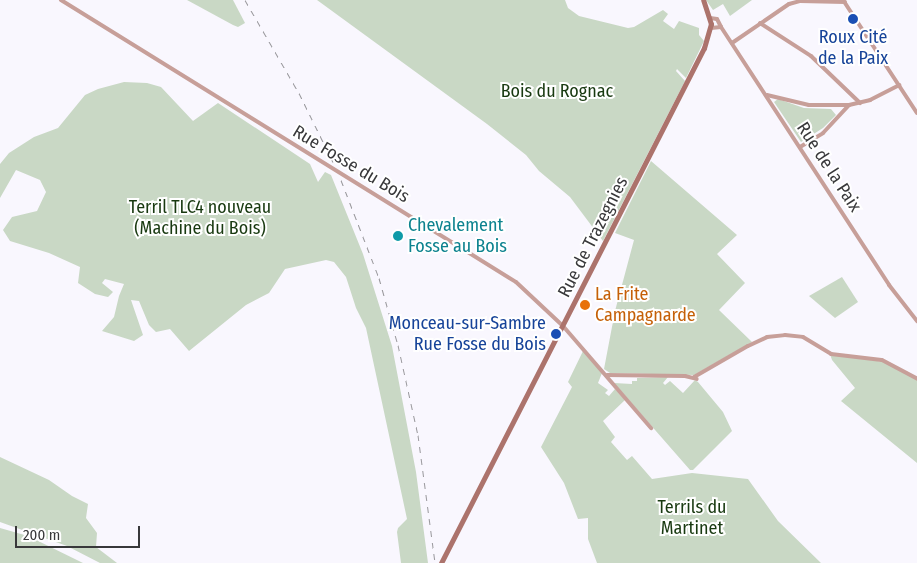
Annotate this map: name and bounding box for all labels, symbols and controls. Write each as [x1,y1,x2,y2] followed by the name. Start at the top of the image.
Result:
[847,13,859,25] marker: Roux Cité de la Paix
[818,27,888,70] place label: Roux Cité de la Paix
[501,80,613,102] park label: Bois du Rognac
[792,118,866,216] street label: Rue de la Paix
[289,121,413,207] street label: Rue Fosse du Bois
[553,173,633,301] street label: Rue de Trazegnies
[129,197,271,240] park label: Terril TLC4 nouveau (Machine du Bois)
[408,215,507,258] place label: Chevalement Fosse au Bois
[392,230,404,242] marker: Chevalement Fosse au Bois
[595,284,696,326] place label: La Frite Campagnarde
[579,299,591,311] marker: La Frite Campagnarde
[389,313,546,356] place label: Monceau-sur-Sambre Rue Fosse du Bois
[550,328,562,340] marker: Monceau-sur-Sambre Rue Fosse du Bois
[657,497,727,540] park label: Terrils du Martinet
[18,516,142,548] scale bar
[23,526,60,544] text: 200 m

